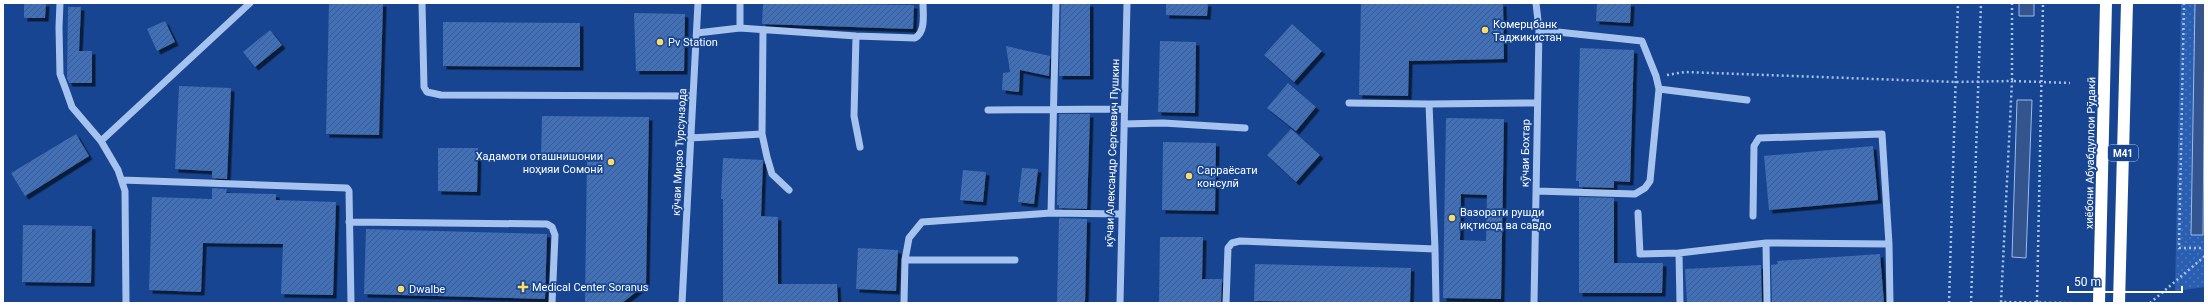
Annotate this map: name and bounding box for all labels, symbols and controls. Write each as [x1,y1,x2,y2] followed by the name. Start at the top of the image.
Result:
[1493,18,1562,44] place label: Комерцбанк Таджикистан
[1480,25,1490,35] marker: Комерцбанк Таджикистан
[668,36,718,49] place label: Pv Station
[655,37,665,47] marker: Pv Station
[1103,59,1122,247] street label: кӯчаи Александр Сергеевич Пушкин
[2083,77,2098,229] street label: хиёбони Абуабдуллои Рӯдакӣ
[670,88,689,216] street label: кӯчаи Мирзо Турсунзода
[1518,119,1533,187] street label: кӯчаи Бохтар
[2108,145,2138,161] road number: M41
[476,150,603,176] place label: Хадамоти оташнишонии ноҳияи Сомонӣ
[606,157,616,167] marker: Хадамоти оташнишонии ноҳияи Сомонӣ
[1197,164,1258,190] place label: Сарраёсати консулӣ
[1184,171,1194,181] marker: Сарраёсати консулӣ
[1460,206,1551,232] place label: Вазорати рушди иқтисод ва савдо
[1447,213,1457,223] marker: Вазорати рушди иқтисод ва савдо
[2068,268,2182,294] scale bar
[2074,275,2101,289] text: 50 m
[517,281,529,293] marker: Medical Center Soranus
[532,281,649,294] place label: Medical Center Soranus
[409,283,445,296] place label: Dwalbe
[396,284,406,294] marker: Dwalbe

